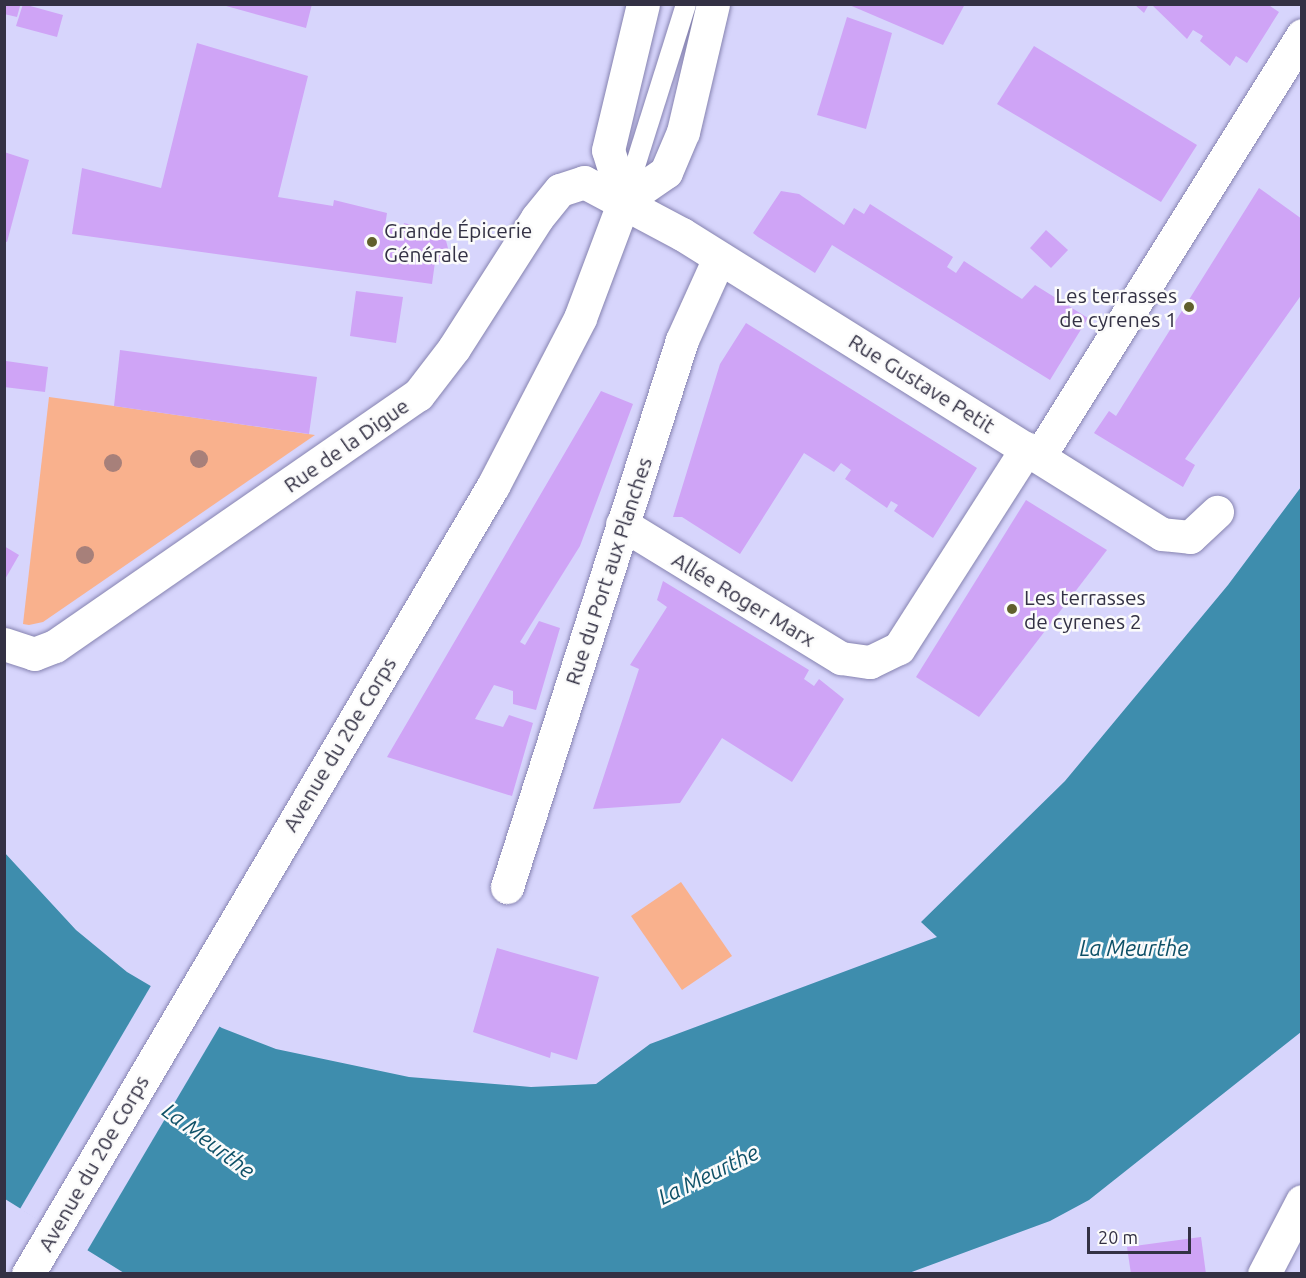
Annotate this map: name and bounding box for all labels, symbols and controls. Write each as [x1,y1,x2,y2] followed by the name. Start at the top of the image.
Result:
[384,217,532,267] place label: Grande Épicerie Générale
[365,235,379,249] marker: Grande Épicerie Générale
[1055,282,1177,332] place label: Les terrasses de cyrenes 1
[1182,300,1196,314] marker: Les terrasses de cyrenes 1
[844,328,1000,438] street label: Rue Gustave Petit
[279,393,413,497] street label: Rue de la Digue
[559,454,657,688] street label: Rue du Port aux Planches
[668,546,820,652] street label: Allée Roger Marx
[1024,584,1146,634] place label: Les terrasses de cyrenes 2
[1005,602,1019,616] marker: Les terrasses de cyrenes 2
[277,652,401,836] street label: Avenue du 20e Corps
[1080,935,1188,961] water label: La Meurthe
[32,1070,154,1256] street label: Avenue du 20e Corps
[158,1097,260,1183] water label: La Meurthe
[653,1138,763,1210] water label: La Meurthe
[1090,1215,1194,1253] scale bar
[1098,1227,1138,1247] text: 20 m

